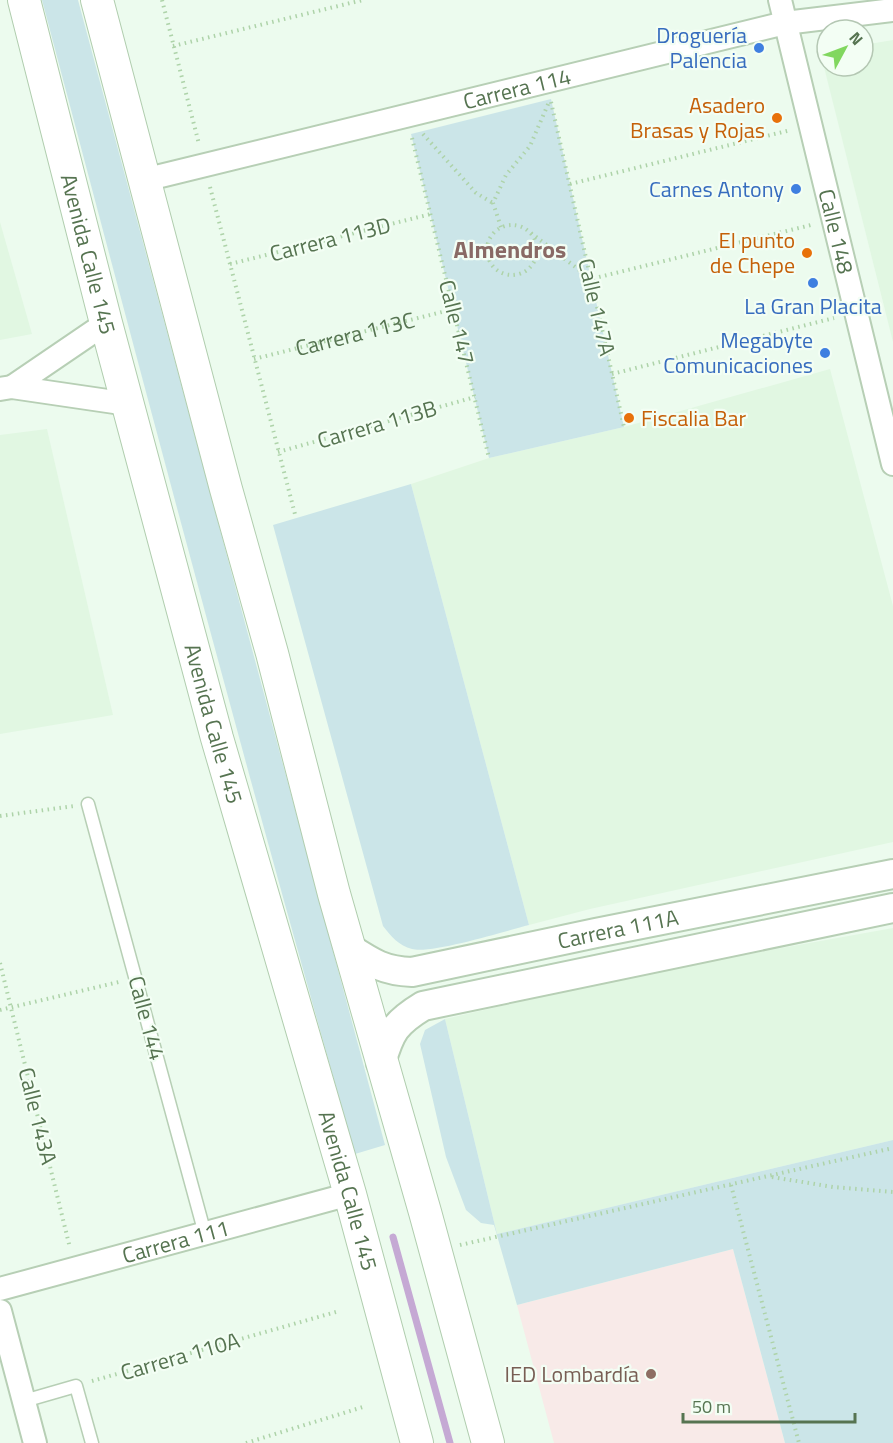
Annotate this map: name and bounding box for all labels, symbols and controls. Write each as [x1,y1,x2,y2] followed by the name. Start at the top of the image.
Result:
[656,18,747,77] place label: Droguería Palencia
[815,18,875,78] north arrow
[844,26,869,50] text: N
[752,41,766,55] marker: Droguería Palencia
[460,59,574,118] street label: Carrera 114
[630,88,765,147] place label: Asadero Brasas y Rojas
[770,111,784,125] marker: Asadero Brasas y Rojas
[52,170,125,338] street label: Avenida Calle 145
[649,172,784,206] place label: Carnes Antony
[789,182,803,196] marker: Carnes Antony
[810,185,863,277] street label: Calle 148
[266,208,394,270] street label: Carrera 113D
[710,223,795,282] place label: El punto de Chepe
[454,231,566,267] district label: Almendros
[800,246,814,260] marker: El punto de Chepe
[569,255,625,359] street label: Calle 147A
[430,276,484,368] street label: Calle 147
[806,276,820,290] marker: La Gran Placita
[744,289,882,323] place label: La Gran Placita
[292,303,418,365] street label: Carrera 113C
[663,323,813,382] place label: Megabyte Comunicaciones
[818,346,832,360] marker: Megabyte Comunicaciones
[313,391,441,457] street label: Carrera 113B
[641,401,747,435] place label: Fiscalia Bar
[622,411,636,425] marker: Fiscalia Bar
[175,640,252,808] street label: Avenida Calle 145
[554,900,681,958] street label: Carrera 111A
[119,972,175,1064] street label: Calle 144
[10,1064,66,1168] street label: Calle 143A
[310,1107,387,1274] street label: Avenida Calle 145
[118,1211,233,1272] street label: Carrera 111
[116,1323,244,1389] street label: Carrera 110A
[505,1357,639,1391] place label: IED Lombardía
[644,1367,658,1381] marker: IED Lombardía
[683,1386,856,1424] scale bar
[692,1393,731,1420] text: 50 m

